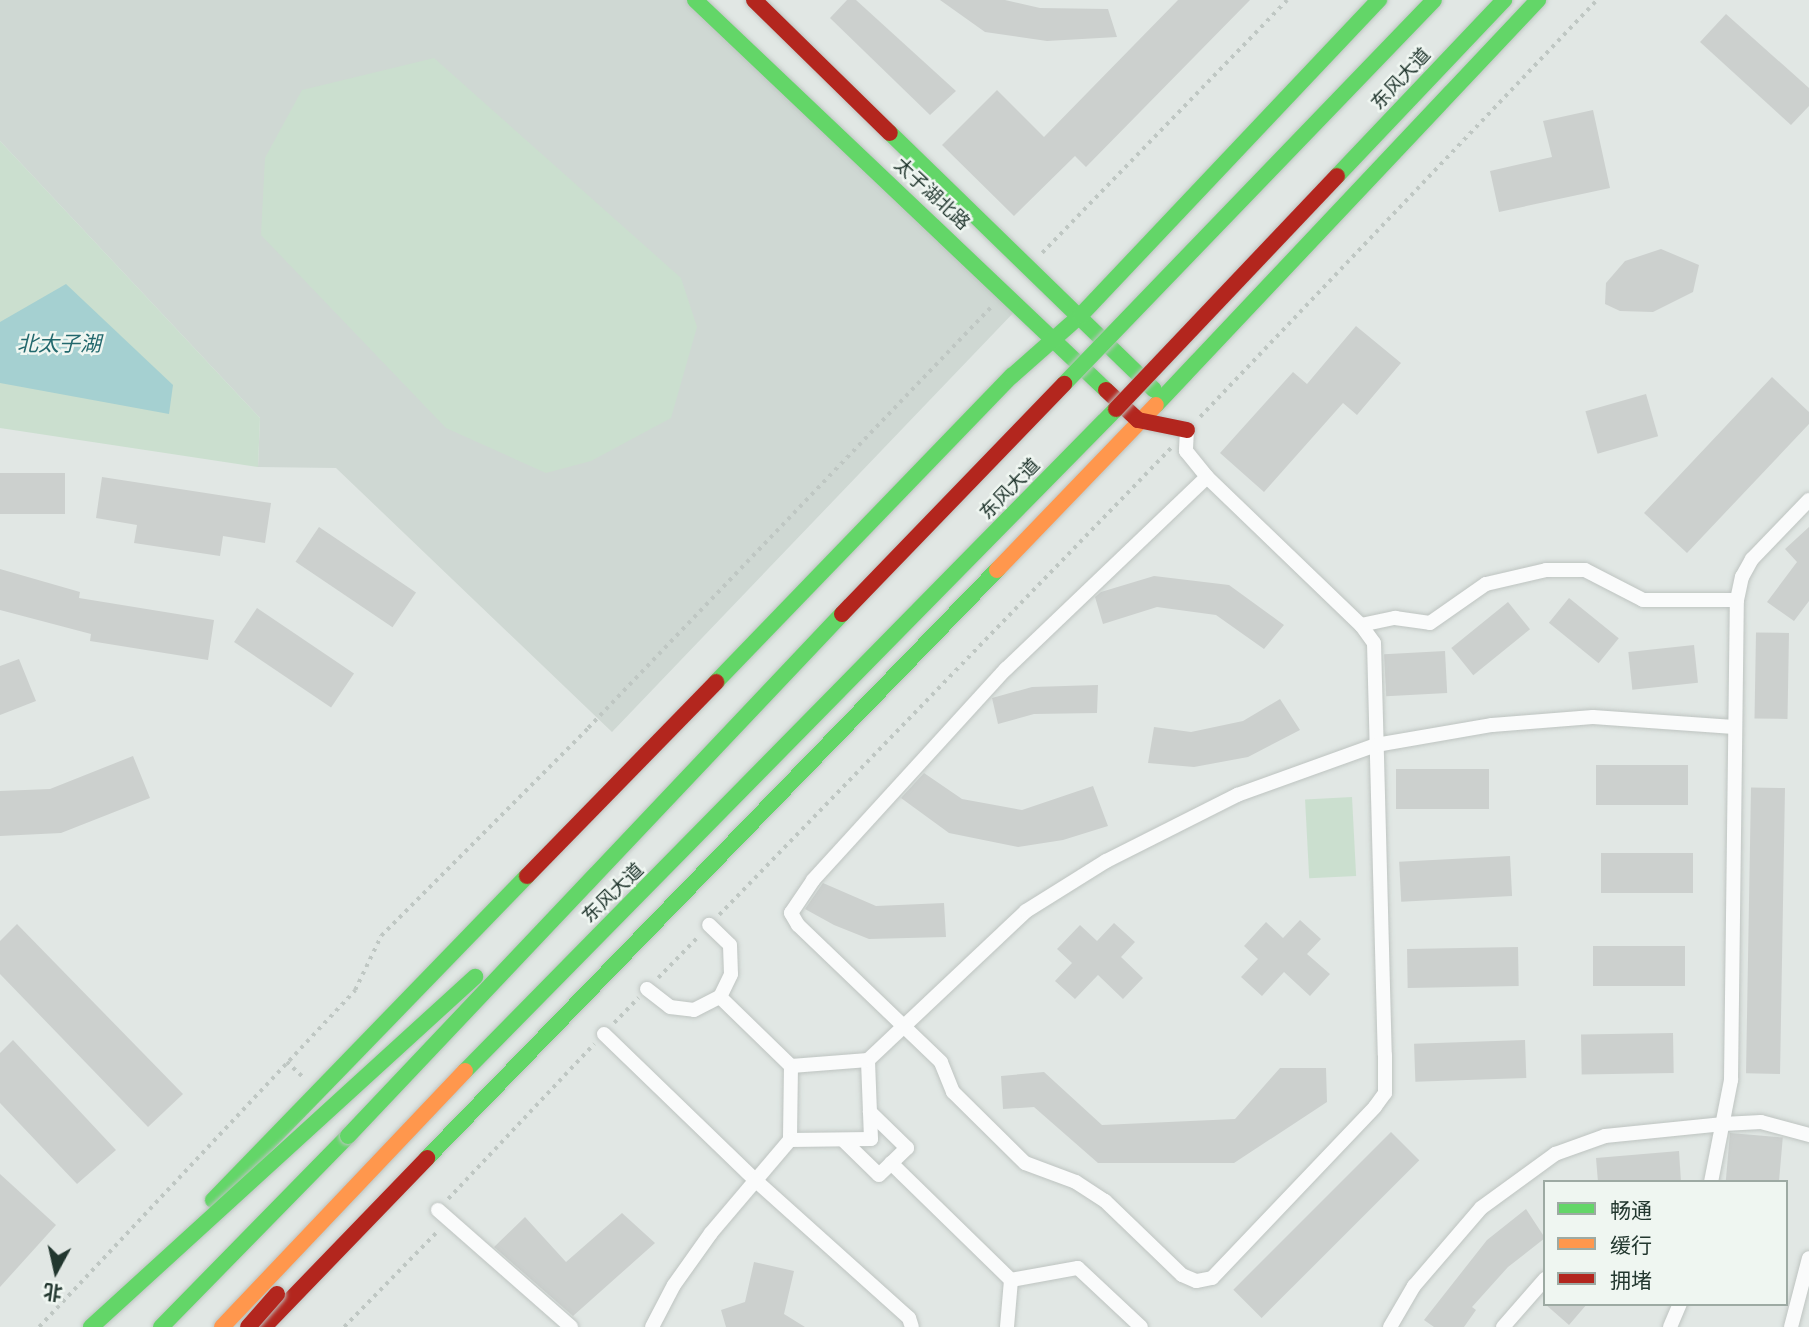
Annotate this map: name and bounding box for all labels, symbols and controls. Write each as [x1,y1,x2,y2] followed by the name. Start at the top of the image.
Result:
[1367,43,1435,115] street label: 东风大道
[889,153,975,235] street label: 太子湖北路
[17,331,101,357] water label: 北太子湖
[975,454,1045,524] street label: 东风大道
[578,858,648,928] street label: 东风大道
[1543,1180,1788,1306] legend
[1610,1199,1652,1223] text: 畅通
[1610,1234,1652,1258] text: 缓行
[21,1236,91,1306] north arrow
[1610,1269,1652,1293] text: 拥堵
[42,1280,64,1305] text: 北

